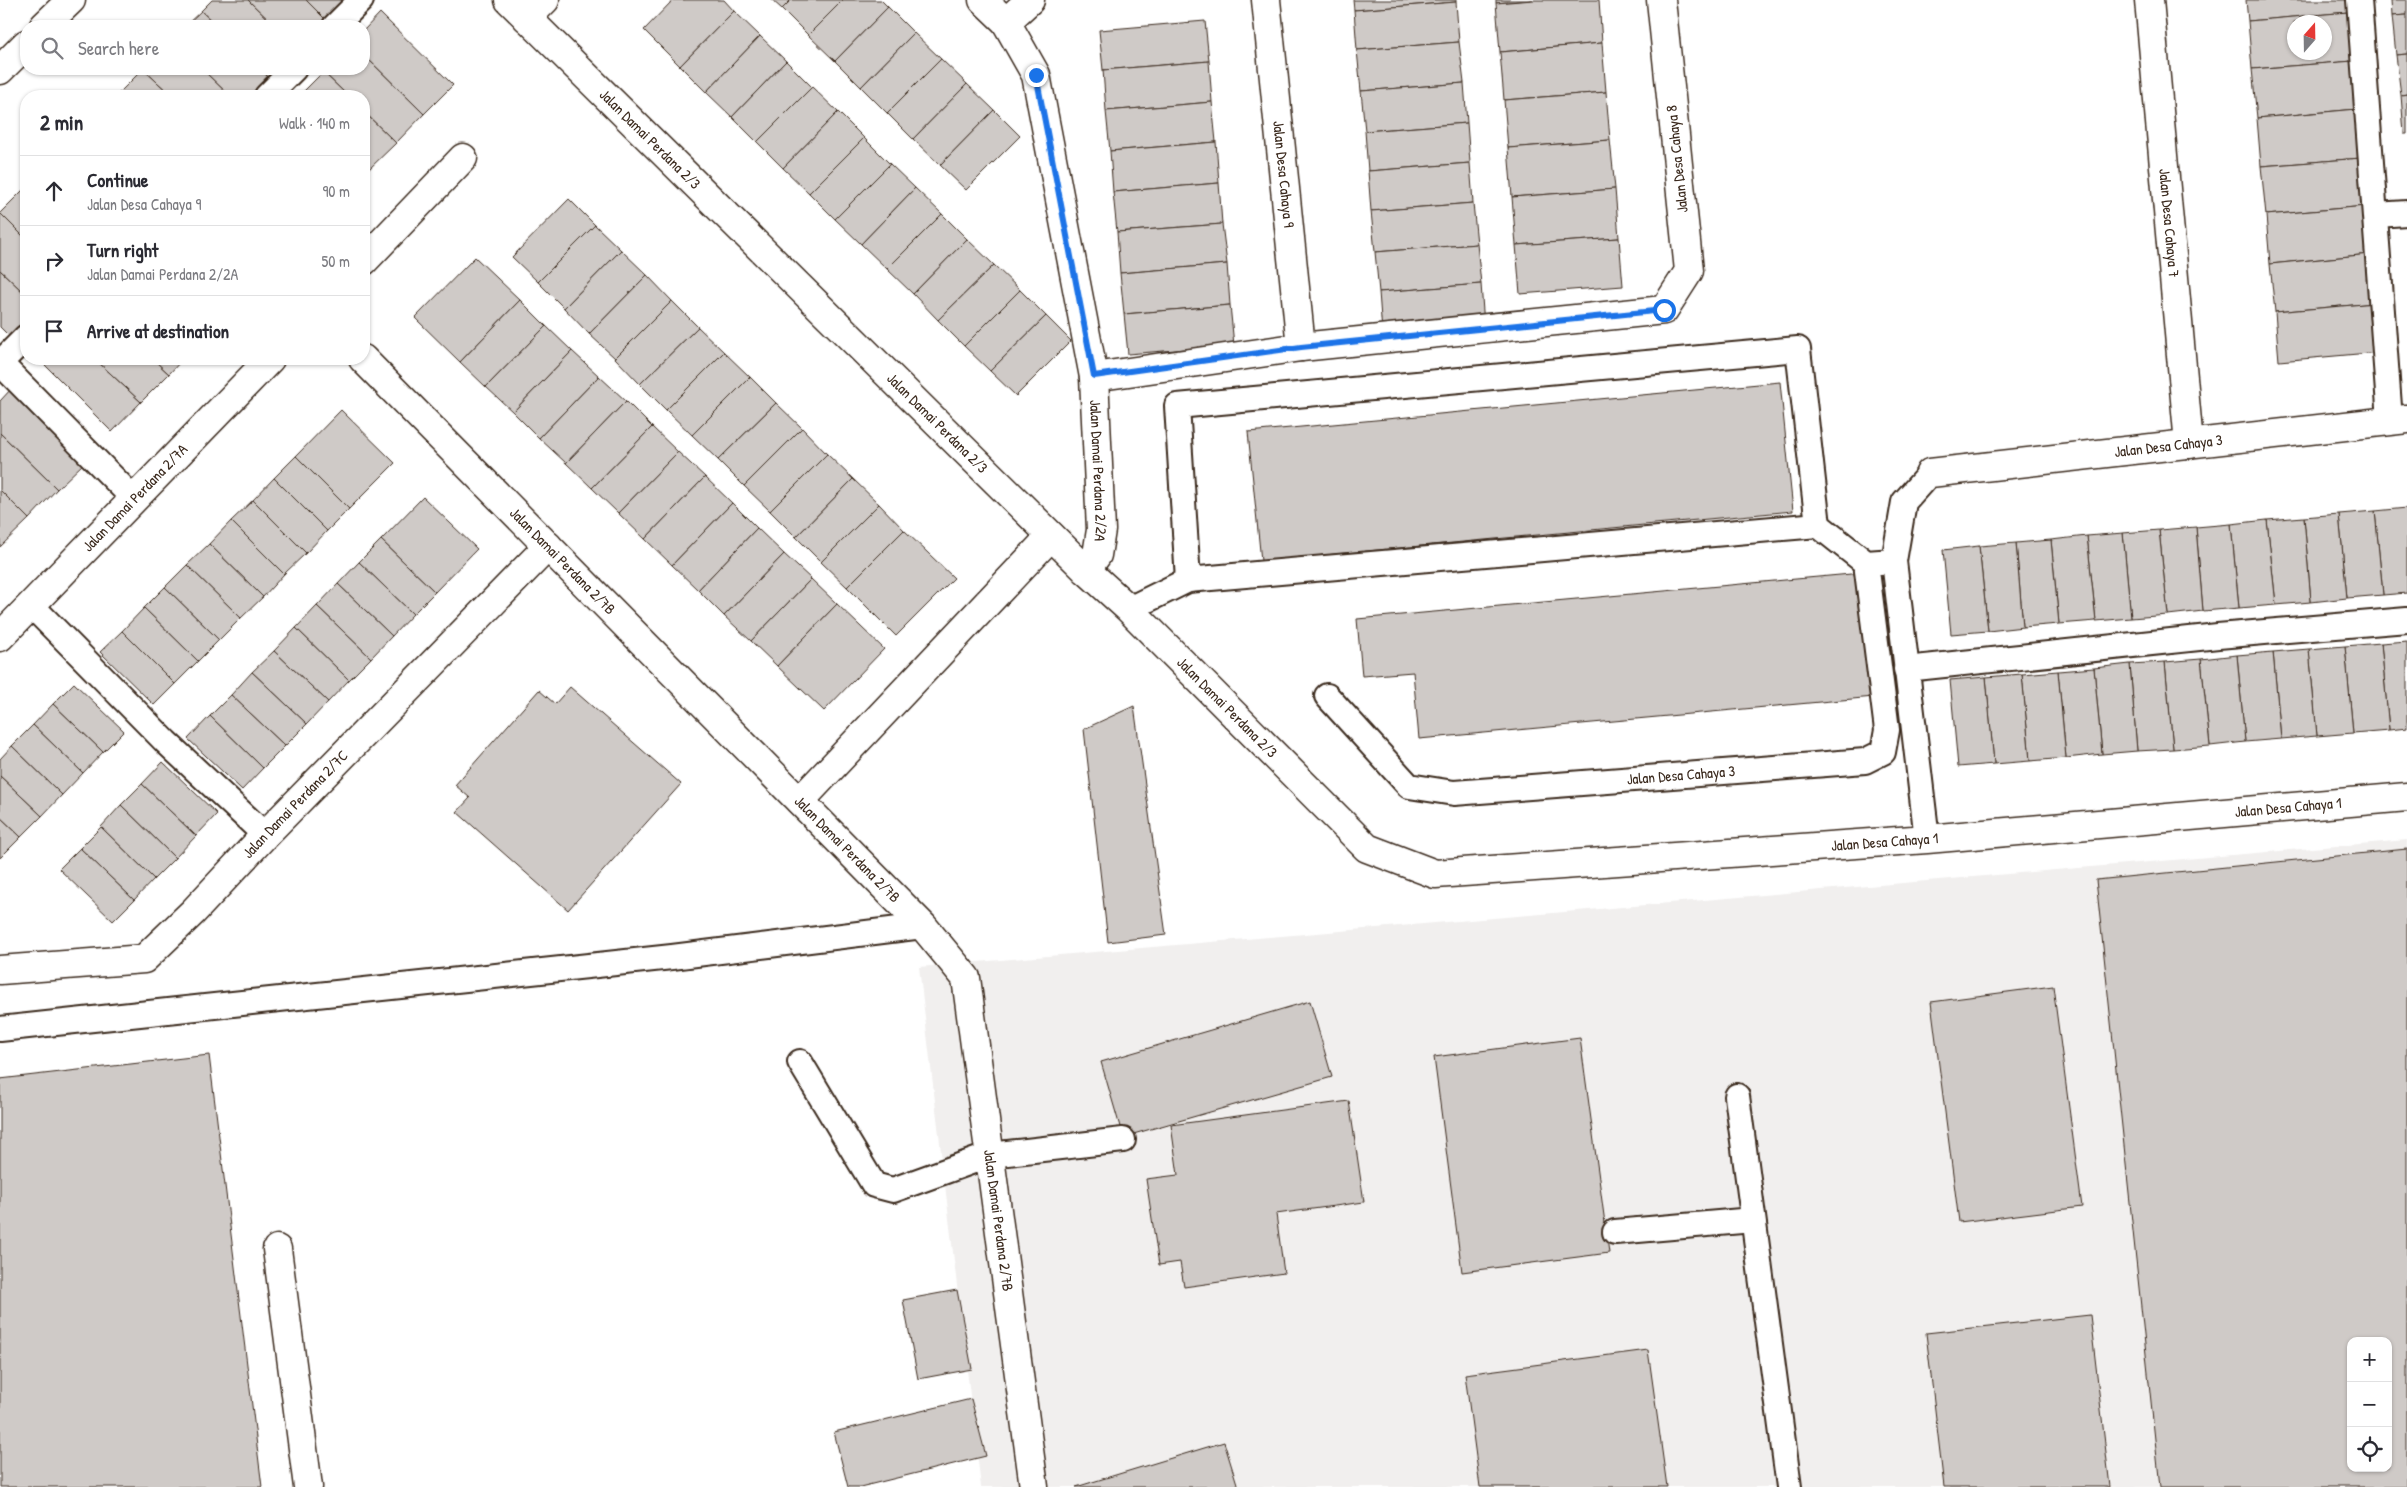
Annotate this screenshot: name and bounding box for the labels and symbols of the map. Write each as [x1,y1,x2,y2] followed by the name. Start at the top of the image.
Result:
[2287,15,2332,60] north arrow
[1025,64,1048,87] route end
[595,84,706,194] street label: Jalan Damai Perdana 2/3
[1660,104,1693,214] street label: Jalan Desa Cahaya 8
[1268,120,1300,229] street label: Jalan Desa Cahaya 9
[2154,168,2185,278] street label: Jalan Desa Cahaya 7
[1653,299,1676,322] route start
[882,368,993,478] street label: Jalan Damai Perdana 2/3
[1085,399,1112,544] street label: Jalan Damai Perdana 2/2A
[2113,429,2224,462] street label: Jalan Desa Cahaya 3
[78,439,192,556] street label: Jalan Damai Perdana 2/7A
[505,503,621,619] street label: Jalan Damai Perdana 2/7B
[1172,652,1282,762] street label: Jalan Damai Perdana 2/3
[238,745,353,863] street label: Jalan Damai Perdana 2/7C
[1626,760,1736,790] street label: Jalan Desa Cahaya 3
[790,791,905,907] street label: Jalan Damai Perdana 2/7B
[2234,792,2342,822] street label: Jalan Desa Cahaya 1
[1830,827,1939,856] street label: Jalan Desa Cahaya 1
[979,1148,1019,1293] street label: Jalan Damai Perdana 2/7B

